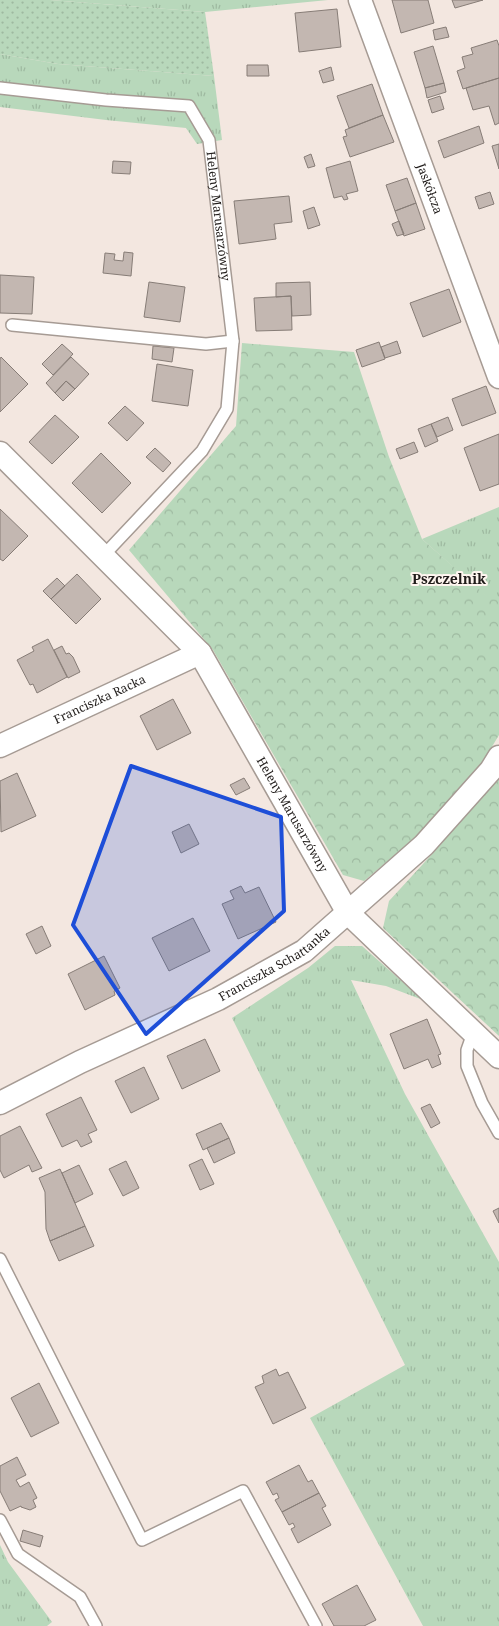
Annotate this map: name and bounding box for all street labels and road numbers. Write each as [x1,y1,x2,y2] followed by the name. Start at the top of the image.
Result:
[202,150,235,282] street label: Heleny Marusarzówny
[413,160,447,216] street label: Jaskółcza
[51,670,148,728] street label: Franciszka Racka
[253,754,332,876] street label: Heleny Marusarzówny
[215,923,334,1005] street label: Franciszka Schattanka

